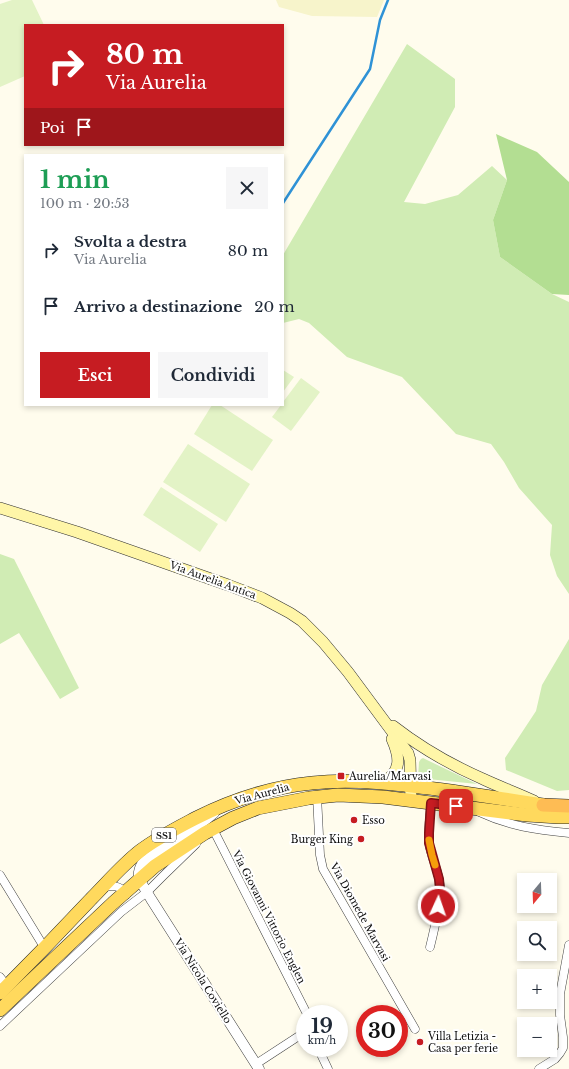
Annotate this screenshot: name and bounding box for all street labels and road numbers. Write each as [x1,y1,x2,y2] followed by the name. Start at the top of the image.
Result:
[167,558,258,602] street label: Via Aurelia Antica
[232,780,291,808] street label: Via Aurelia
[152,828,176,842] road number: SS1
[229,847,308,986] street label: Via Giovanni Vittorio Englen
[327,860,393,964] street label: Via Diomede Marvasi
[171,935,235,1026] street label: Via Nicola Coviello

